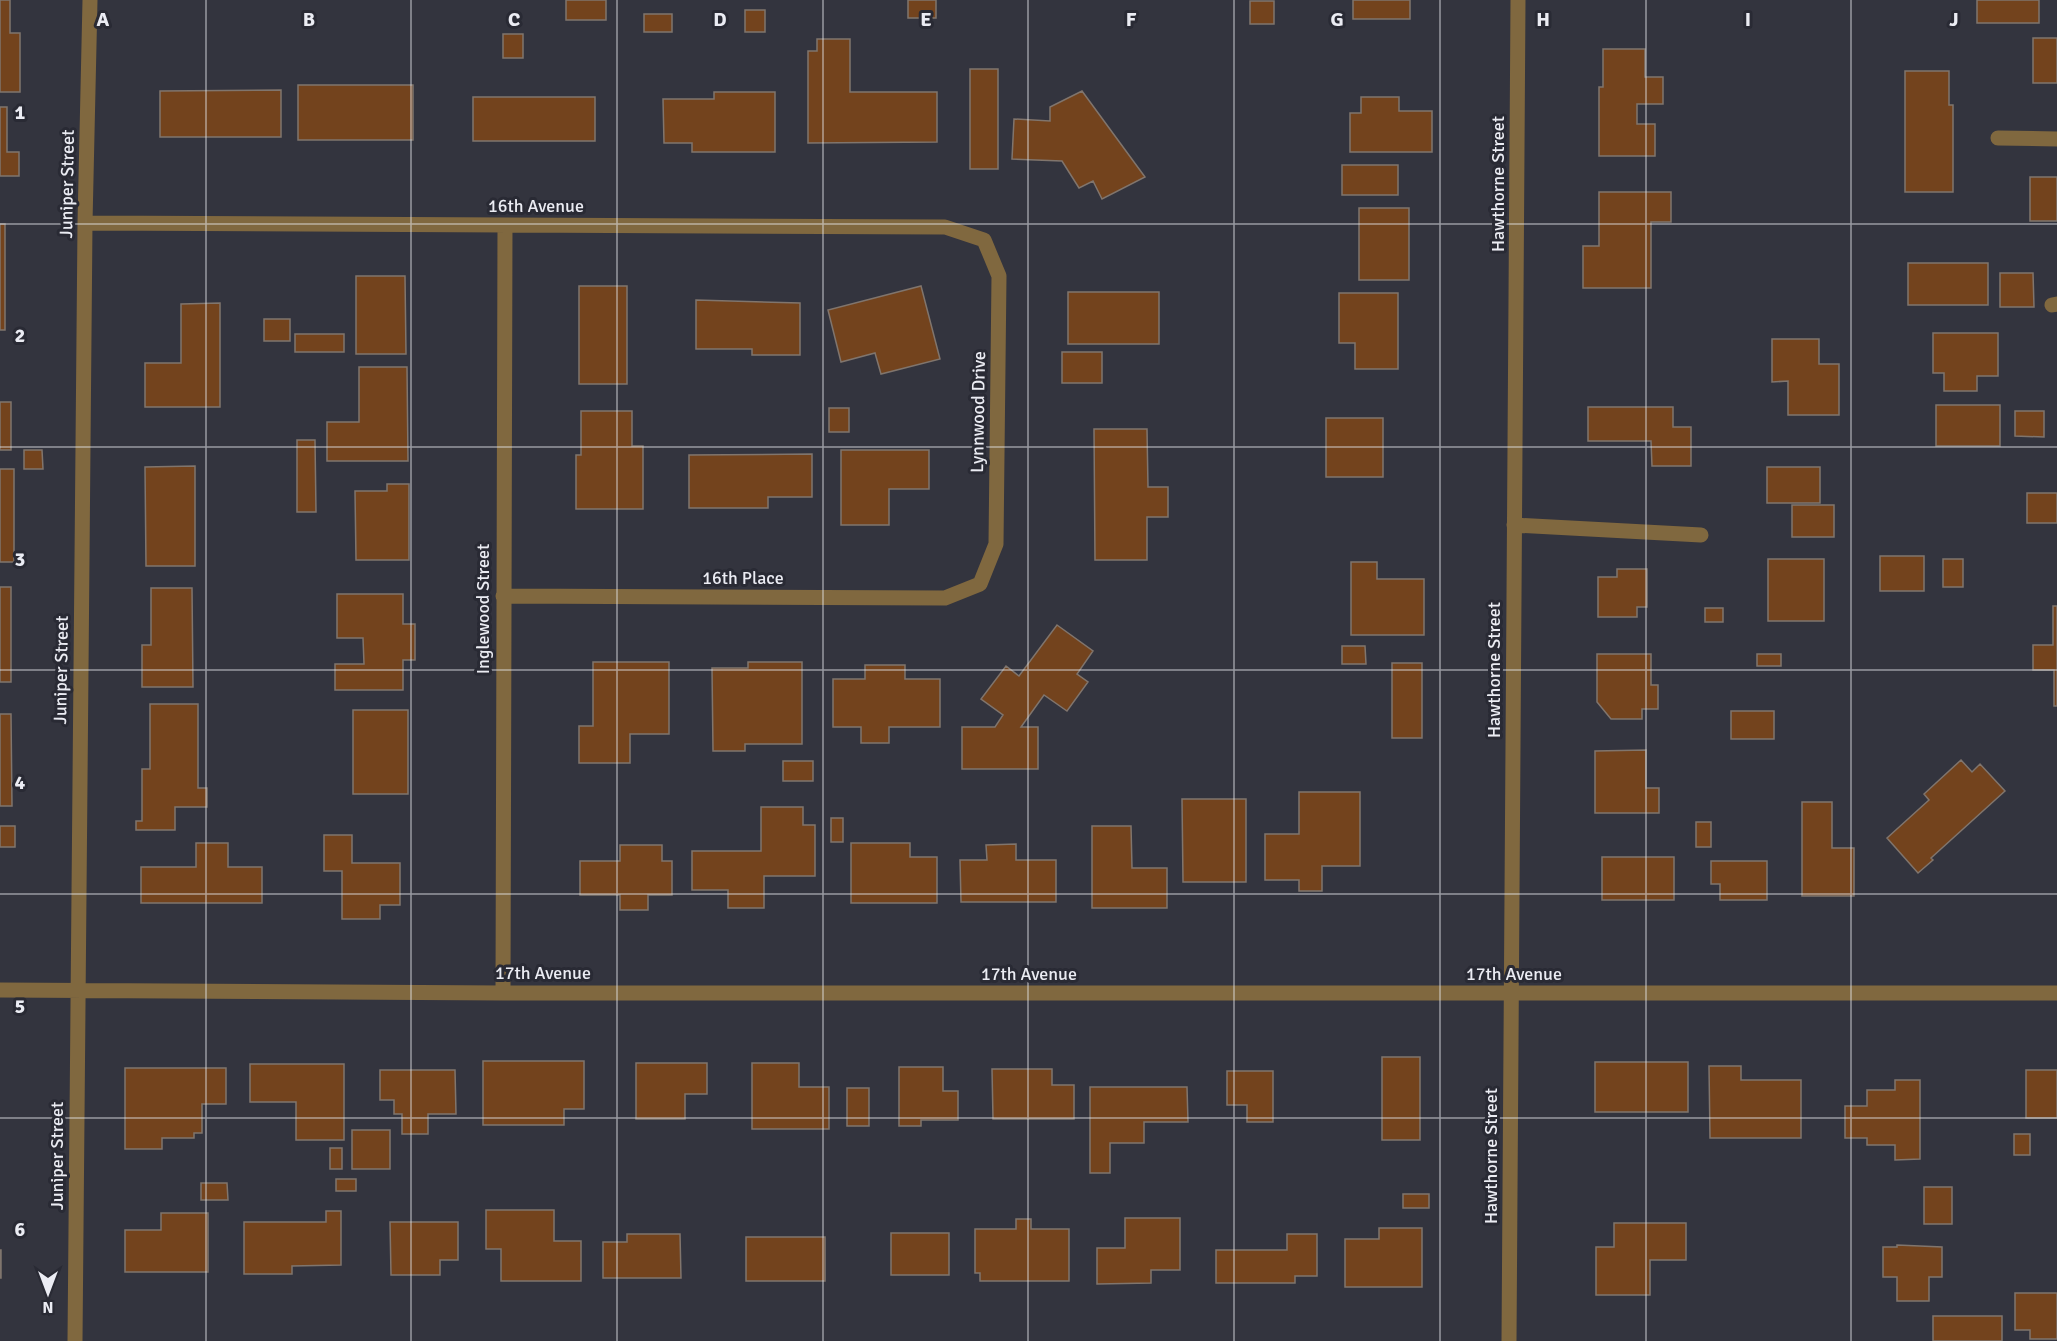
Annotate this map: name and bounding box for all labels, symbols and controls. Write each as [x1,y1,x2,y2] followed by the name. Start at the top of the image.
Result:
[97,7,110,32] text: A
[303,7,315,32] text: B
[508,7,520,32] text: C
[713,7,727,32] text: D
[920,7,932,32] text: E
[1126,7,1137,32] text: F
[1330,7,1344,32] text: G
[1536,7,1550,32] text: H
[1745,7,1751,32] text: I
[1949,7,1959,32] text: J
[15,100,26,125] text: 1
[1487,116,1509,252] street label: Hawthorne Street
[55,129,79,239] street label: Juniper Street
[488,195,584,217] street label: 16th Avenue
[15,323,25,348] text: 2
[966,351,990,473] street label: Lynnwood Drive
[472,544,494,674] street label: Inglewood Street
[15,547,25,572] text: 3
[702,567,784,589] street label: 16th Place
[1483,602,1505,738] street label: Hawthorne Street
[49,615,73,725] street label: Juniper Street
[15,770,26,795] text: 4
[495,962,591,984] street label: 17th Avenue
[981,963,1077,985] street label: 17th Avenue
[1466,963,1562,985] street label: 17th Avenue
[15,994,25,1019] text: 5
[1480,1088,1502,1224] street label: Hawthorne Street
[46,1102,68,1210] street label: Juniper Street
[15,1217,26,1242] text: 6
[18,1263,78,1323] north arrow
[42,1297,54,1317] text: N

